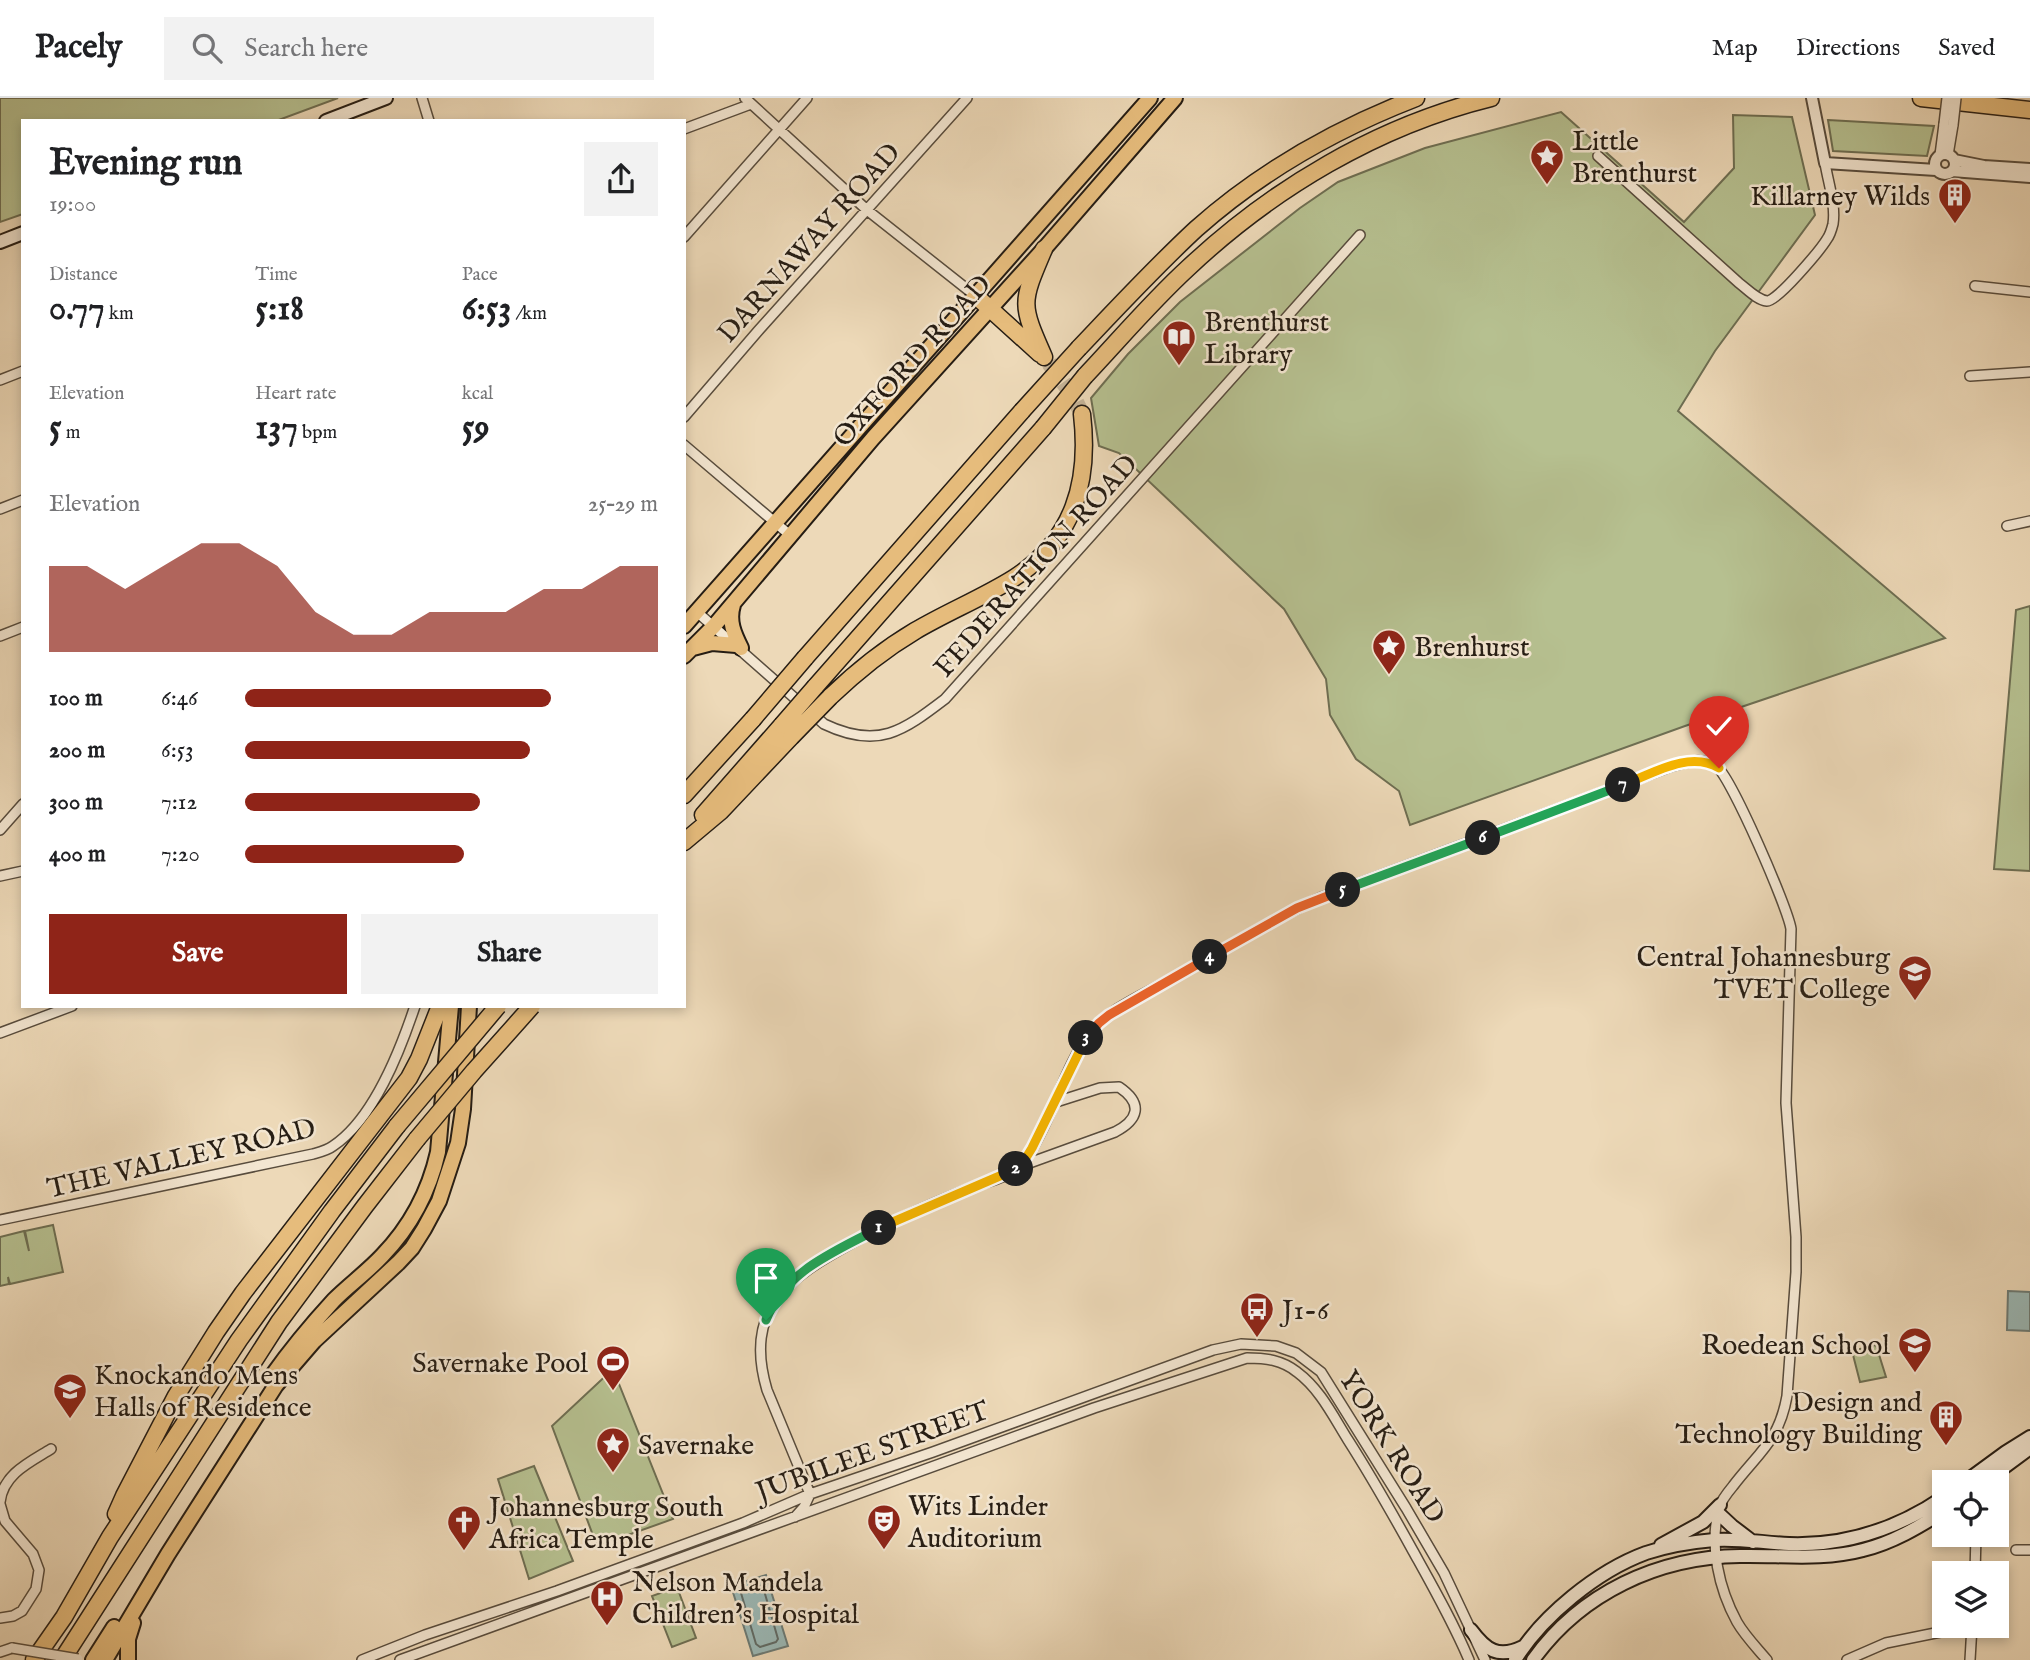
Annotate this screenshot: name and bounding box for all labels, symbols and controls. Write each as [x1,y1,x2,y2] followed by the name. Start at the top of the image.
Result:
[164,17,654,80] search box
[35,27,122,69] text: Pacely
[188,29,226,67] icon: search
[244,32,368,65] text: Search here
[1712,33,1758,64] text: Map
[1796,33,1900,64] text: Directions
[1938,33,1995,64] text: Saved
[1572,125,1697,192] place label: Little Brenthurst
[711,136,909,351] street label: DARNAWAY ROAD
[1528,137,1566,186] place icon: Little Brenthurst
[49,140,243,188] text: Evening run
[584,142,658,216] button: share
[1936,176,1974,225] building icon: Killarney Wilds
[1750,180,1930,215] place label: Killarney Wilds
[49,190,96,219] text: 19:00
[49,263,118,287] text: Distance
[255,263,298,287] text: Time
[462,263,498,287] text: Pace
[826,268,1000,455] street label: OXFORD ROAD
[49,287,105,332] text: 0.77
[255,287,304,332] text: 5:18
[462,287,511,332] text: 6:53
[105,302,134,326] text: km
[511,302,547,326] text: /km
[1204,306,1329,373] place label: Brenthurst Library
[1160,318,1198,367] library icon: Brenthurst Library
[49,382,124,406] text: Elevation
[255,382,336,406] text: Heart rate
[462,382,493,406] text: kcal
[49,406,62,451] text: 5
[255,406,298,451] text: 137
[462,406,490,451] text: 59
[62,421,81,445] text: m
[298,421,337,445] text: bpm
[927,448,1146,685] street label: FEDERATION ROAD
[49,490,140,519] text: Elevation
[588,490,658,519] text: 25–29 m
[1370,627,1408,676] place icon: Brenhurst
[1414,631,1530,666] place label: Brenhurst
[49,684,103,713] text: 100 m
[161,684,198,713] text: 6:46
[1689,696,1749,768] pin
[1700,707,1738,745] icon: check
[49,736,105,765] text: 200 m
[161,736,194,765] text: 6:53
[1606,768,1640,802] pin: 7
[1618,772,1627,796] text: 7
[49,788,103,817] text: 300 m
[161,788,197,817] text: 7:12
[1466,820,1500,856] pin: 6
[1478,825,1487,849] text: 6
[49,840,106,869] text: 400 m
[161,840,200,869] text: 7:20
[1326,872,1360,908] pin: 5
[1339,877,1346,901] text: 5
[49,914,347,994] button: Save
[361,914,658,994] button: Share
[1192,940,1228,974] pin: 4
[1637,941,1891,1008] place label: Central Johannesburg TVET College
[1205,944,1214,968] text: 4
[1896,953,1934,1002] school or university icon: Central Johannesburg TVET College
[1068,1020,1104,1056] pin: 3
[1082,1025,1089,1049] text: 3
[44,1111,319,1207] street label: THE VALLEY ROAD
[998,1152,1034,1186] pin: 2
[1011,1156,1020,1180] text: 2
[862,1210,896,1246] pin: 1
[875,1215,882,1239] text: 1
[736,1248,796,1320] pin
[747,1259,785,1297] icon: arrive
[1238,1290,1276,1339] bus stop icon: J1-6
[1279,1294,1330,1329] place label: J1-6
[1896,1325,1934,1374] school or university icon: Roedean School
[1701,1329,1890,1364] place label: Roedean School
[594,1343,632,1392] sports icon: Savernake Pool
[412,1347,588,1382] place label: Savernake Pool
[94,1359,312,1426] place label: Knockando Mens Halls of Residence
[1330,1364,1452,1530] street label: YORK ROAD
[51,1371,89,1420] school or university icon: Knockando Mens Halls of Residence
[1675,1386,1923,1453] place label: Design and Technology Building
[749,1394,995,1512] street label: JUBILEE STREET
[1927,1398,1965,1447] building icon: Design and Technology Building
[594,1425,632,1474] place icon: Savernake
[638,1429,754,1464] place label: Savernake
[1932,1470,2009,1638] map controls
[1932,1470,2009,1547] button: locate
[907,1490,1048,1557] place label: Wits Linder Auditorium
[486,1491,724,1558] place label: Johannesburg South Africa Temple
[865,1502,903,1551] theatre icon: Wits Linder Auditorium
[445,1503,483,1552] church icon: Johannesburg South Africa Temple
[1932,1561,2009,1638] button: layers
[632,1566,859,1633] place label: Nelson Mandela Children's Hospital
[588,1578,626,1627] hospital icon: Nelson Mandela Children's Hospital

